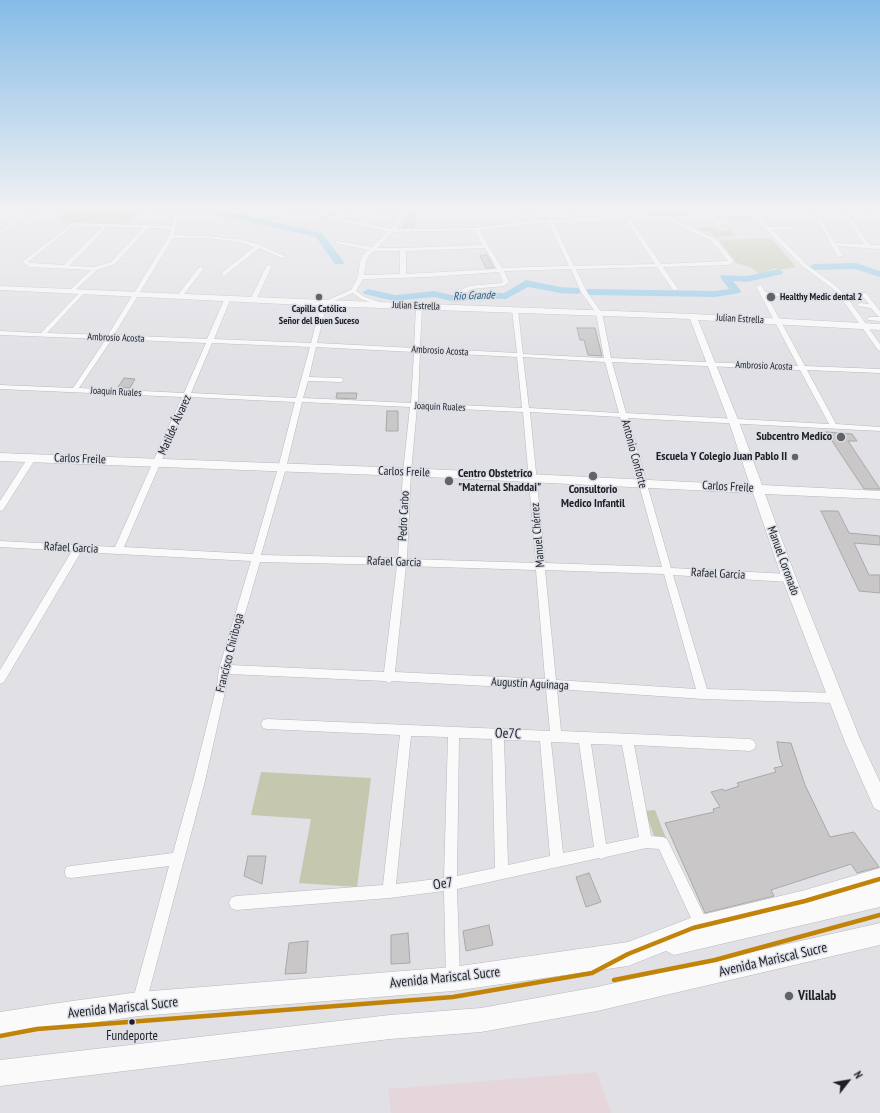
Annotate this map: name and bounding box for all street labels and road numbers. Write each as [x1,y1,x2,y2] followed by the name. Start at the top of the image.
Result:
[392,299,440,313] street label: Julian Estrella
[716,312,764,326] street label: Julian Estrella
[87,331,145,345] street label: Ambrosio Acosta
[411,344,469,358] street label: Ambrosio Acosta
[735,359,793,373] street label: Ambrosio Acosta
[90,385,142,399] street label: Joaquin Ruales
[155,393,195,457] street label: Matilde Álvarez
[414,400,466,414] street label: Joaquin Ruales
[618,418,650,490] street label: Antonio Conforte
[54,451,106,467] street label: Carlos Freile
[378,464,430,480] street label: Carlos Freile
[702,478,754,496] street label: Carlos Freile
[396,491,412,541] street label: Pedro Carbo
[528,502,548,568] street label: Manuel Chérrez
[764,524,802,598] street label: Manuel Coronado
[43,539,99,557] street label: Rafael Garcia
[367,554,421,570] street label: Rafael Garcia
[690,565,746,583] street label: Rafael Garcia
[213,612,247,694] street label: Francisco Chiriboga
[491,675,569,693] street label: Augustín Aguinaga
[495,725,521,743] street label: Oe7C
[432,874,454,894] street label: Oe7
[717,939,829,981] street label: Avenida Mariscal Sucre
[389,964,501,992] street label: Avenida Mariscal Sucre
[67,994,179,1022] street label: Avenida Mariscal Sucre

